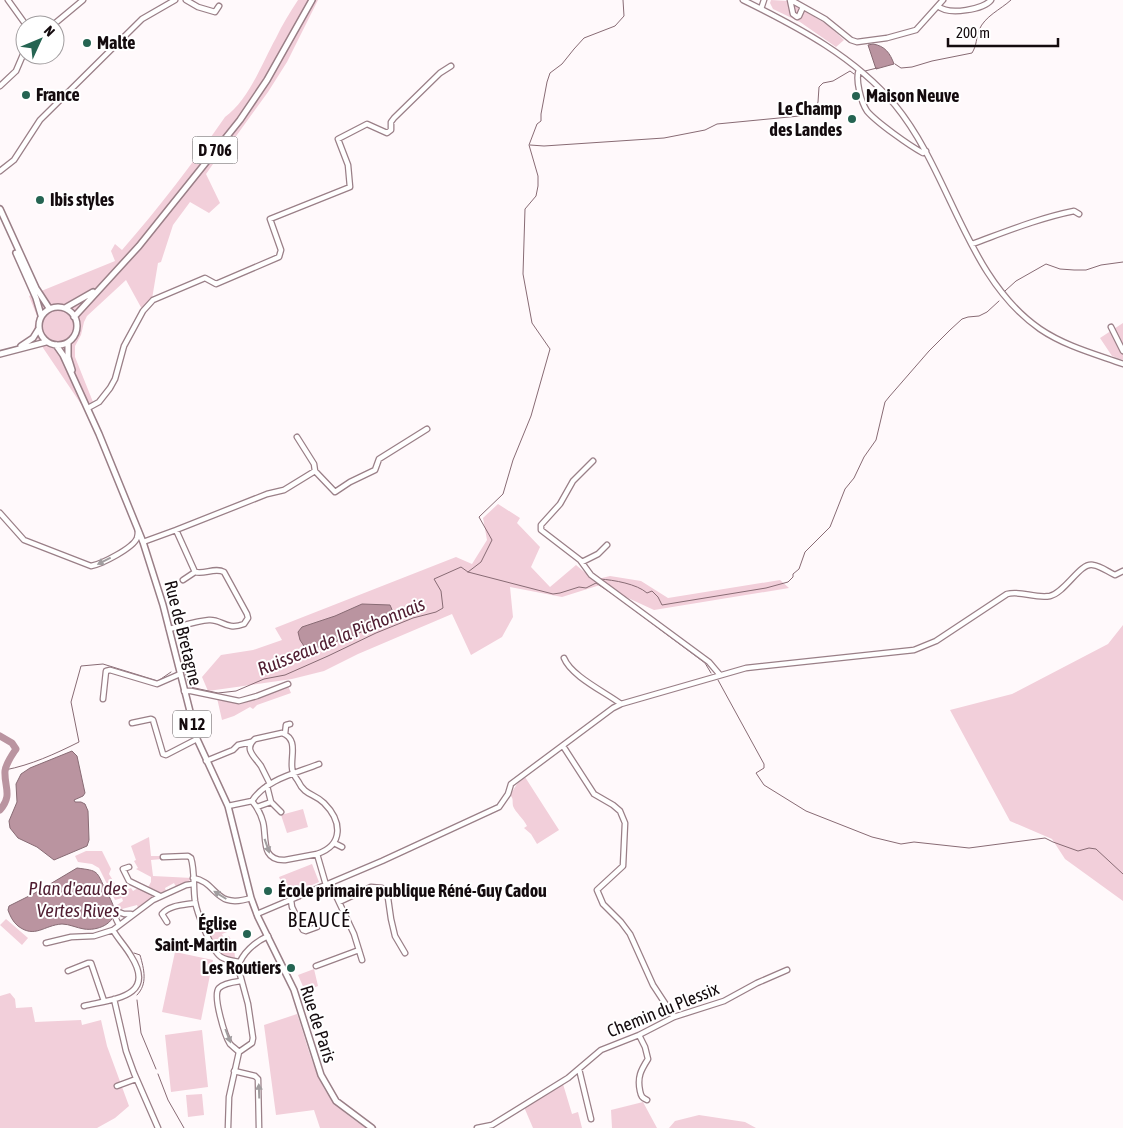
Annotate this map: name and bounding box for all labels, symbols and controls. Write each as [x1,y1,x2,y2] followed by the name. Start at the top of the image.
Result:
[15,15,65,65] north arrow
[948,15,1058,47] scale bar
[41,22,58,39] text: N
[956,24,990,41] text: 200 m
[97,32,135,53] place label: Malte
[81,37,93,49] marker: Malte
[36,84,80,105] place label: France
[866,85,959,106] place label: Maison Neuve
[20,89,32,101] marker: France
[850,90,862,102] marker: Maison Neuve
[769,98,843,140] place label: Le Champ des Landes
[846,113,858,125] marker: Le Champ des Landes
[192,136,238,164] road number: D 706
[50,189,115,210] place label: Ibis styles
[34,194,46,206] marker: Ibis styles
[97,557,112,565] one-way arrow
[160,578,207,688] street label: Rue de Bretagne
[254,592,428,680] water label: Ruisseau de la Pichonnais
[173,711,211,738] road number: N 12
[263,839,271,854] one-way arrow
[28,877,128,921] water label: Plan d'eau des Vertes Rives
[278,880,547,901] place label: École primaire publique Réné-Guy Cadou
[262,885,274,897] marker: École primaire publique Réné-Guy Cadou
[213,891,227,900] one-way arrow
[287,908,351,931] district label: BEAUCÉ
[155,913,237,955] place label: Église Saint-Martin
[241,928,253,940] marker: Église Saint-Martin
[202,957,282,978] place label: Les Routiers
[285,962,297,974] marker: Les Routiers
[604,978,722,1042] street label: Chemin du Plessix
[296,982,341,1065] street label: Rue de Paris
[224,1029,232,1043] one-way arrow
[254,1083,262,1099] one-way arrow

